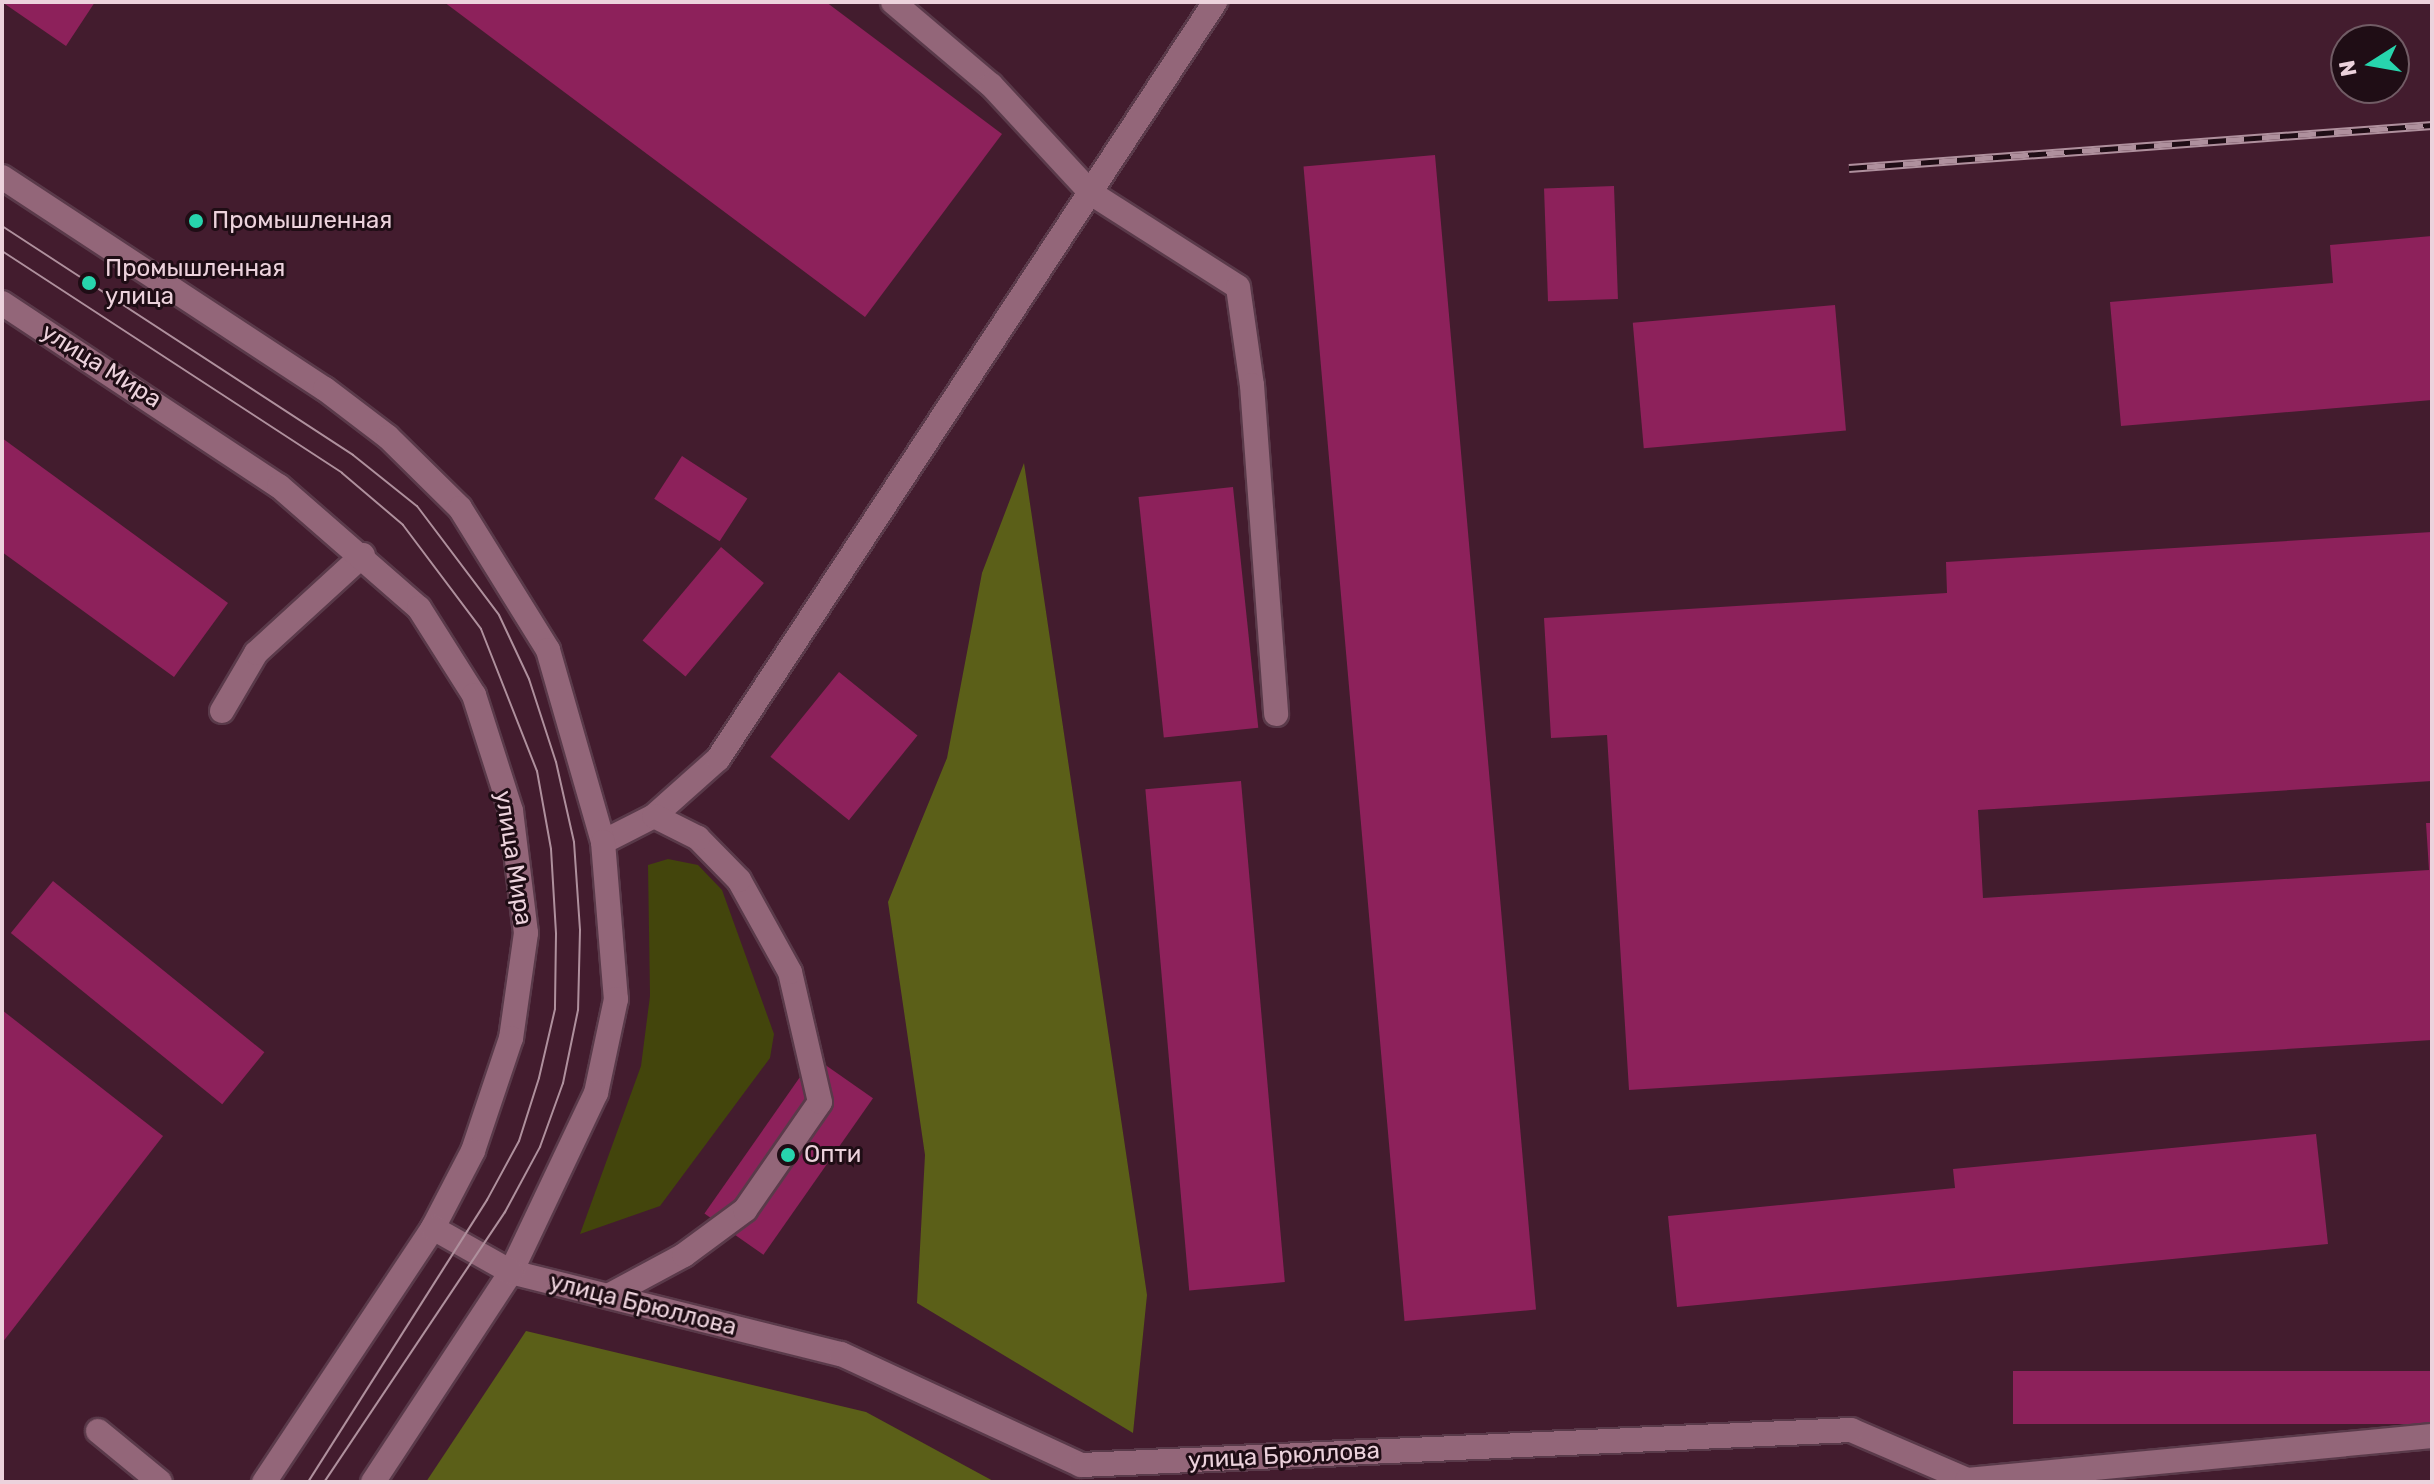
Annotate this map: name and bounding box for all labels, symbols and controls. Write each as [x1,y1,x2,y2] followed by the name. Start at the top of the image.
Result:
[2330,24,2410,104] north arrow
[2333,58,2363,79] text: N
[212,207,392,235] place label: Промышленная
[187,212,205,230] marker: Промышленная
[105,255,285,311] place label: Промышленная улица
[80,274,98,292] marker: Промышленная улица
[36,318,166,414] street label: улица Мира
[488,789,538,927] street label: улица Мира
[804,1141,861,1169] place label: Опти
[779,1146,797,1164] marker: Опти
[546,1268,740,1342] street label: улица Брюллова
[1187,1437,1381,1475] street label: улица Брюллова

